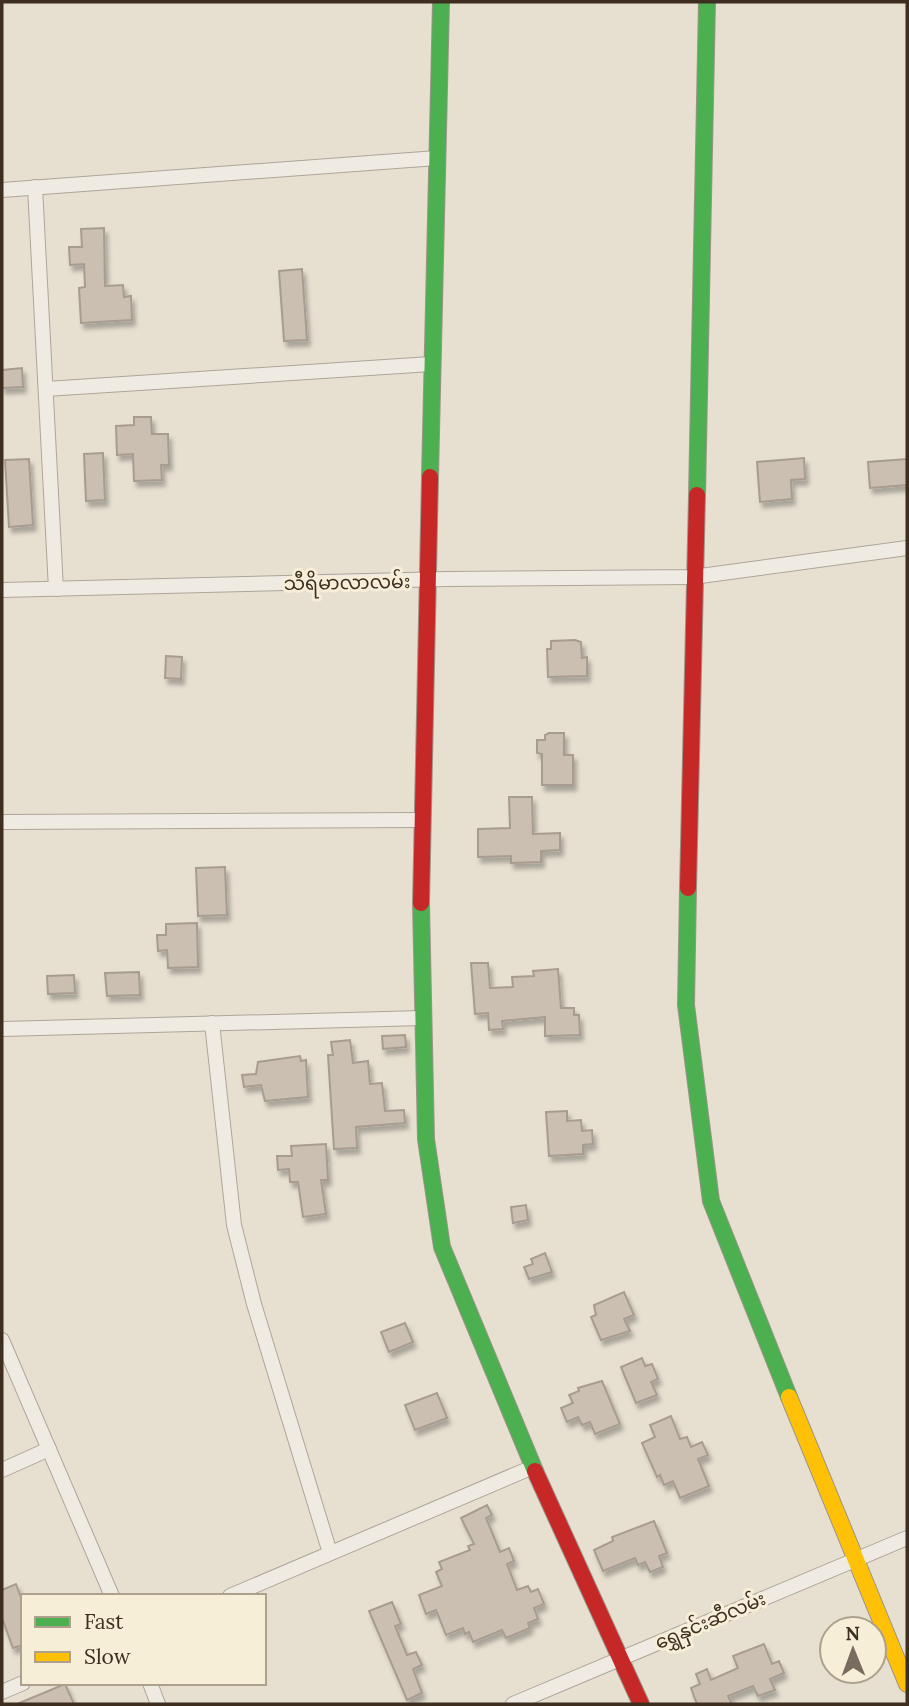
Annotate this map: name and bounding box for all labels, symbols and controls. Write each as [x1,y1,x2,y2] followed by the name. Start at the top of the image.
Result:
[283,567,411,599] street label: သီရိမာလာလမ်း
[650,1584,771,1659] street label: ရွှေနှင်းဆီလမ်း
[21,1594,266,1685] legend
[84,1608,124,1635] text: Fast
[818,1615,888,1685] north arrow
[845,1621,861,1645] text: N
[84,1643,131,1670] text: Slow

